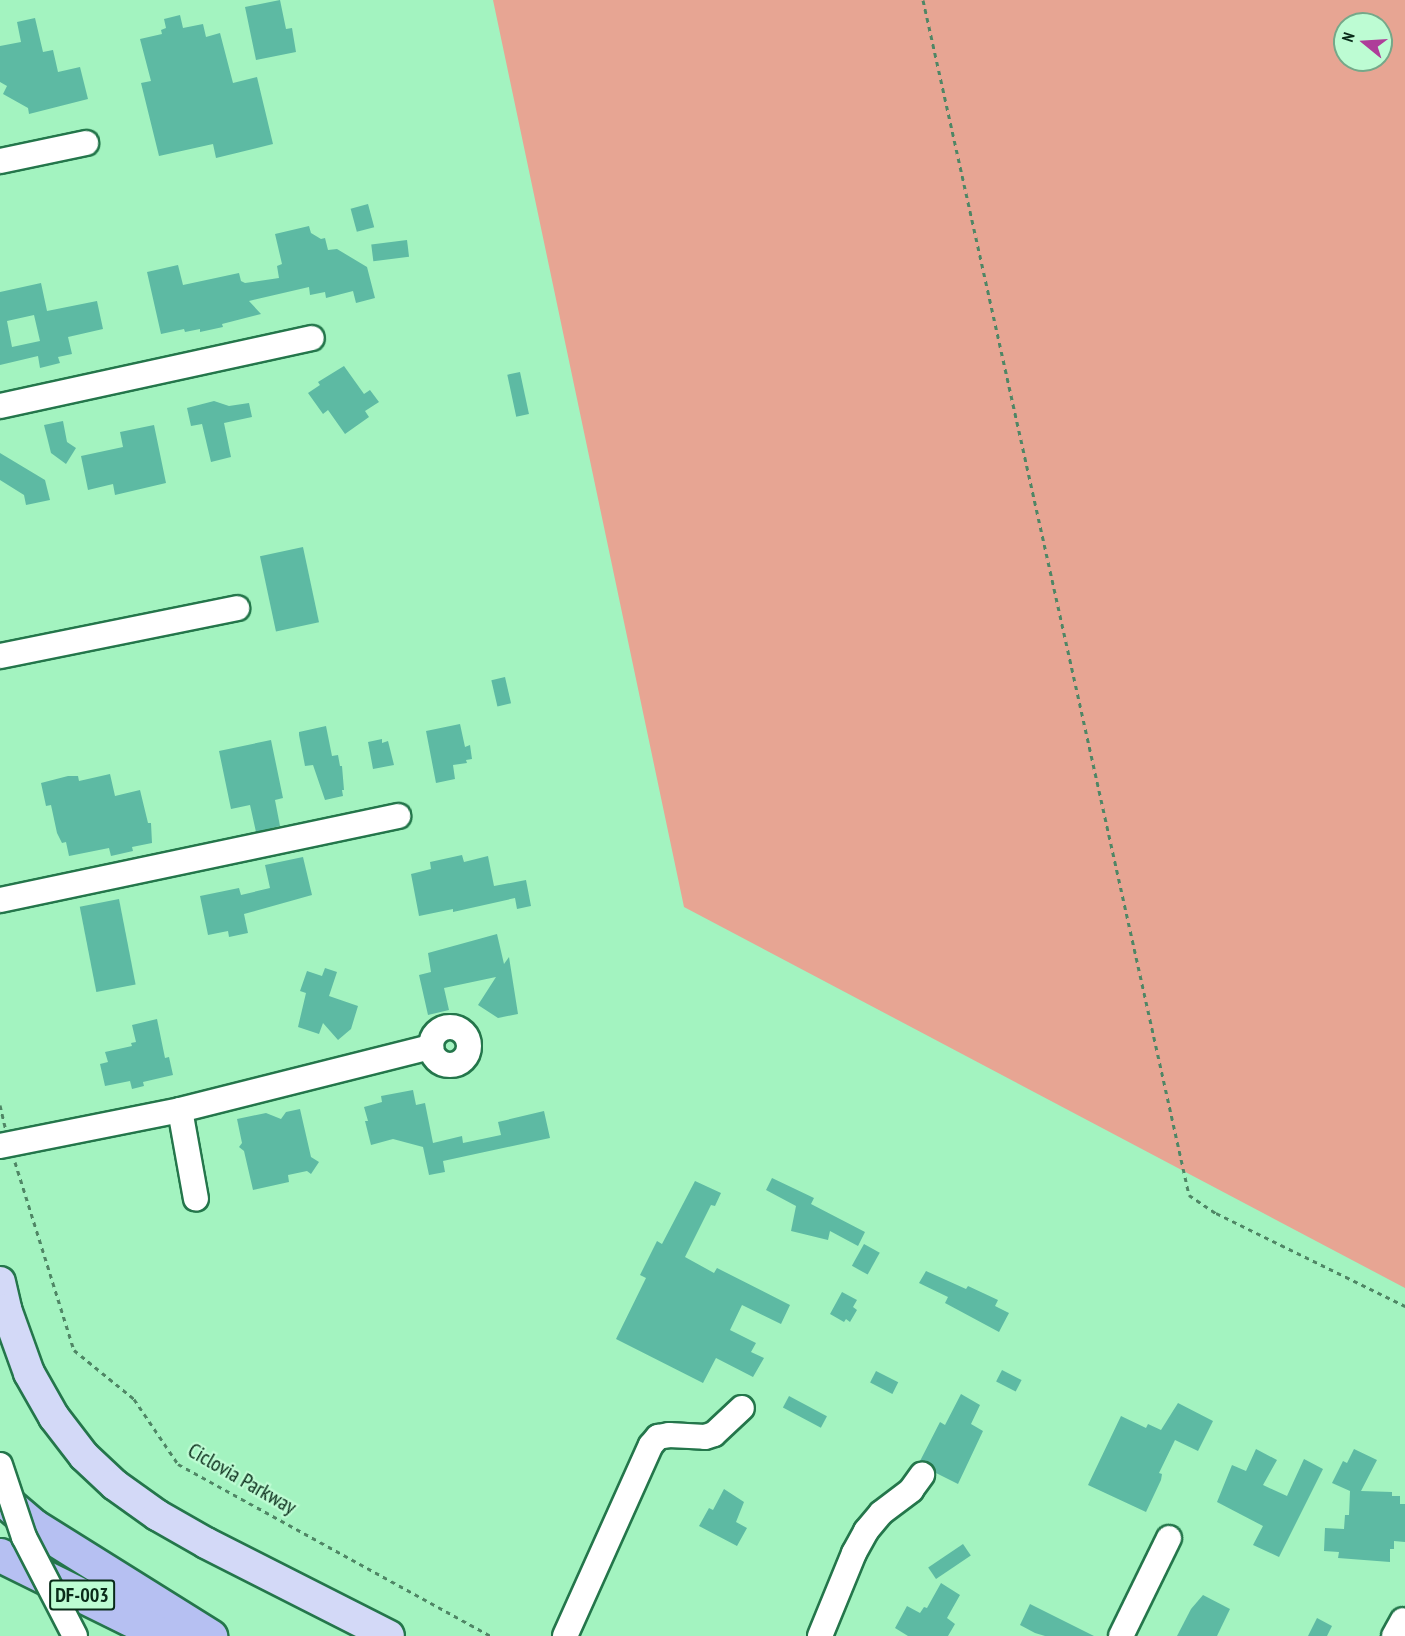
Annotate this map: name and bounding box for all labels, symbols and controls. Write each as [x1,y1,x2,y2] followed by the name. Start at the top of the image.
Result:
[1333,12,1393,72] north arrow
[1337,30,1359,44] text: N
[183,1438,301,1520] street label: Ciclovia Parkway
[49,1578,115,1612] road number: DF-003

